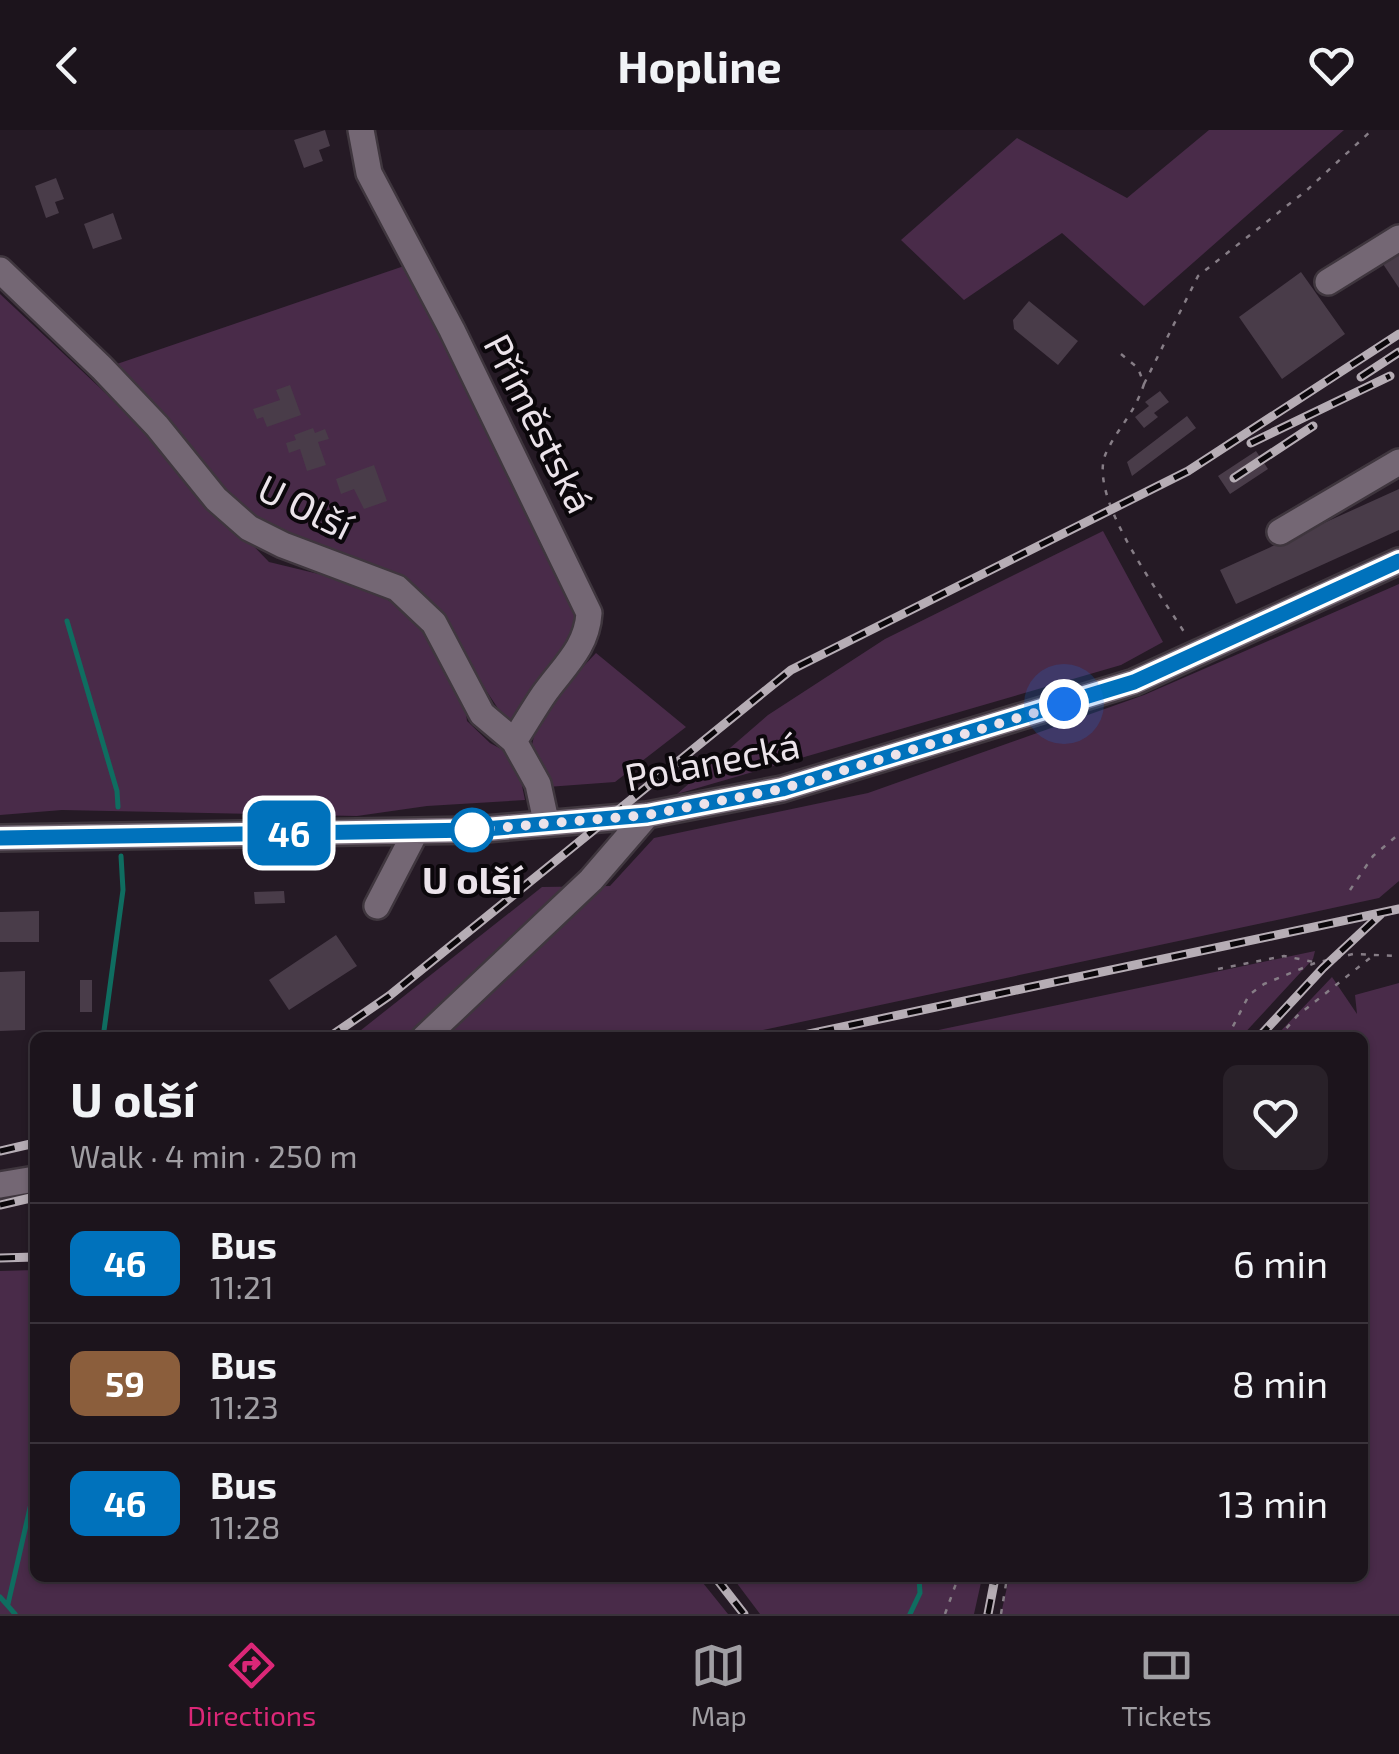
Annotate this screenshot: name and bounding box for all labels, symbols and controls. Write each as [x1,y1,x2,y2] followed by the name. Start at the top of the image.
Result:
[40,38,95,93] icon: back
[617,38,782,92] text: Hopline
[1304,38,1359,93] icon: heart
[475,326,605,520] street label: Příměstská
[251,464,362,549] street label: U Olší
[1039,679,1089,729] your location
[621,721,803,799] street label: Polanecká
[244,800,334,866] line badge: 46
[451,809,493,851] marker: U olší
[268,812,310,854] text: 46
[422,856,524,902] place label: U olší
[1223,1065,1328,1170] button: heart
[70,1069,196,1127] text: U olší
[70,1136,358,1174] text: Walk · 4 min · 250 m
[210,1221,277,1267] text: Bus
[1233,1240,1328,1286] text: 6 min
[104,1242,146,1284] text: 46
[210,1267,274,1305] text: 11:21
[210,1341,277,1387] text: Bus
[1232,1360,1328,1406] text: 8 min
[105,1362,145,1404] text: 59
[210,1387,279,1425] text: 11:23
[210,1461,277,1507] text: Bus
[1218,1480,1328,1526] text: 13 min
[104,1482,146,1524] text: 46
[210,1507,280,1545] text: 11:28
[187,1638,316,1732] tab: Directions
[691,1638,747,1732] tab: Map
[1121,1638,1212,1732] tab: Tickets

